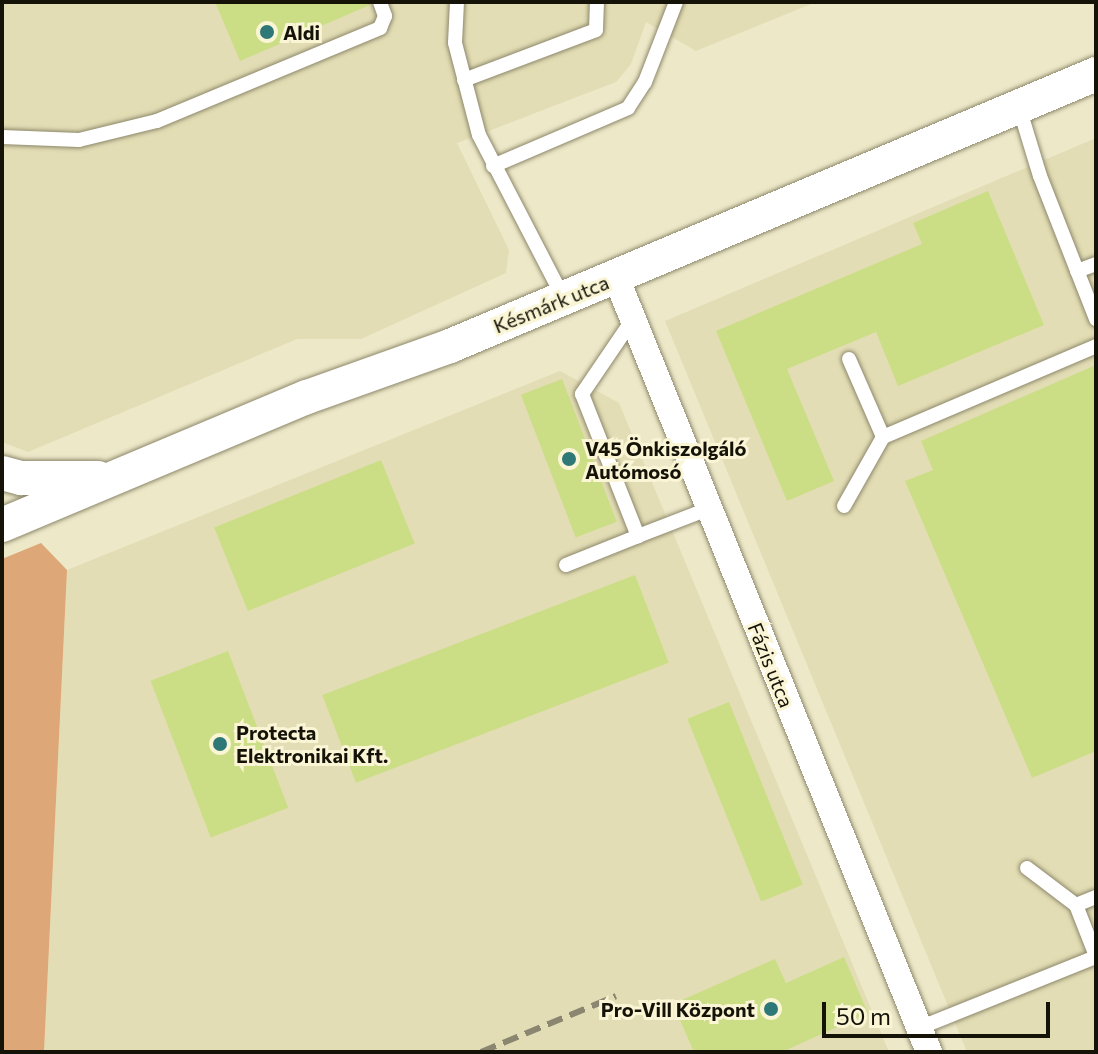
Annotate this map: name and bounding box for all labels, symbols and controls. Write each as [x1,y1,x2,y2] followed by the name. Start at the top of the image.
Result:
[283,20,320,44] place label: Aldi
[258,23,276,41] marker: Aldi
[490,270,612,338] street label: Késmárk utca
[585,436,746,483] place label: V45 Önkiszolgáló Autómosó
[560,450,578,468] marker: V45 Önkiszolgáló Autómosó
[743,619,799,711] street label: Fázis utca
[236,720,388,767] place label: Protecta Elektronikai Kft.
[211,735,229,753] marker: Protecta Elektronikai Kft.
[826,986,1054,1036] scale bar
[601,997,755,1021] place label: Pro-Vill Központ
[762,1000,780,1018] marker: Pro-Vill Központ
[836,1001,891,1030] text: 50 m

